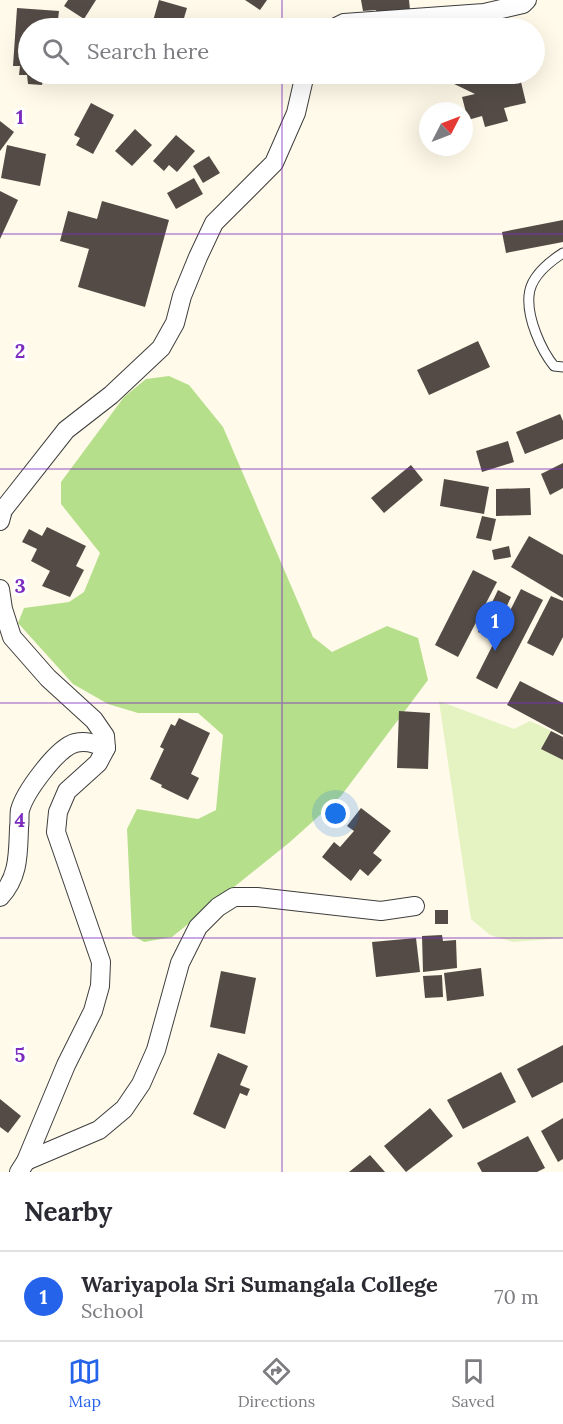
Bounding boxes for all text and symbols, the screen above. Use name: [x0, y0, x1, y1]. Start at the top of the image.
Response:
search box: [18, 18, 545, 84]
icon: search: [39, 35, 72, 68]
text: Search here: [87, 37, 209, 65]
north arrow: [419, 102, 473, 156]
text: 1: [16, 104, 24, 129]
text: 2: [15, 338, 25, 363]
text: 3: [14, 573, 26, 598]
pin: 1: [476, 602, 514, 651]
your location: [321, 799, 350, 828]
text: 4: [15, 807, 26, 832]
text: 5: [15, 1042, 26, 1067]
text: Nearby: [24, 1195, 112, 1228]
text: Wariyapola Sri Sumangala College: [81, 1270, 438, 1298]
text: 1: [39, 1284, 48, 1309]
text: 70 m: [494, 1284, 539, 1309]
text: School: [81, 1298, 144, 1323]
tab: Map: [68, 1355, 101, 1411]
tab: Directions: [238, 1355, 315, 1411]
tab: Saved: [451, 1355, 495, 1411]

